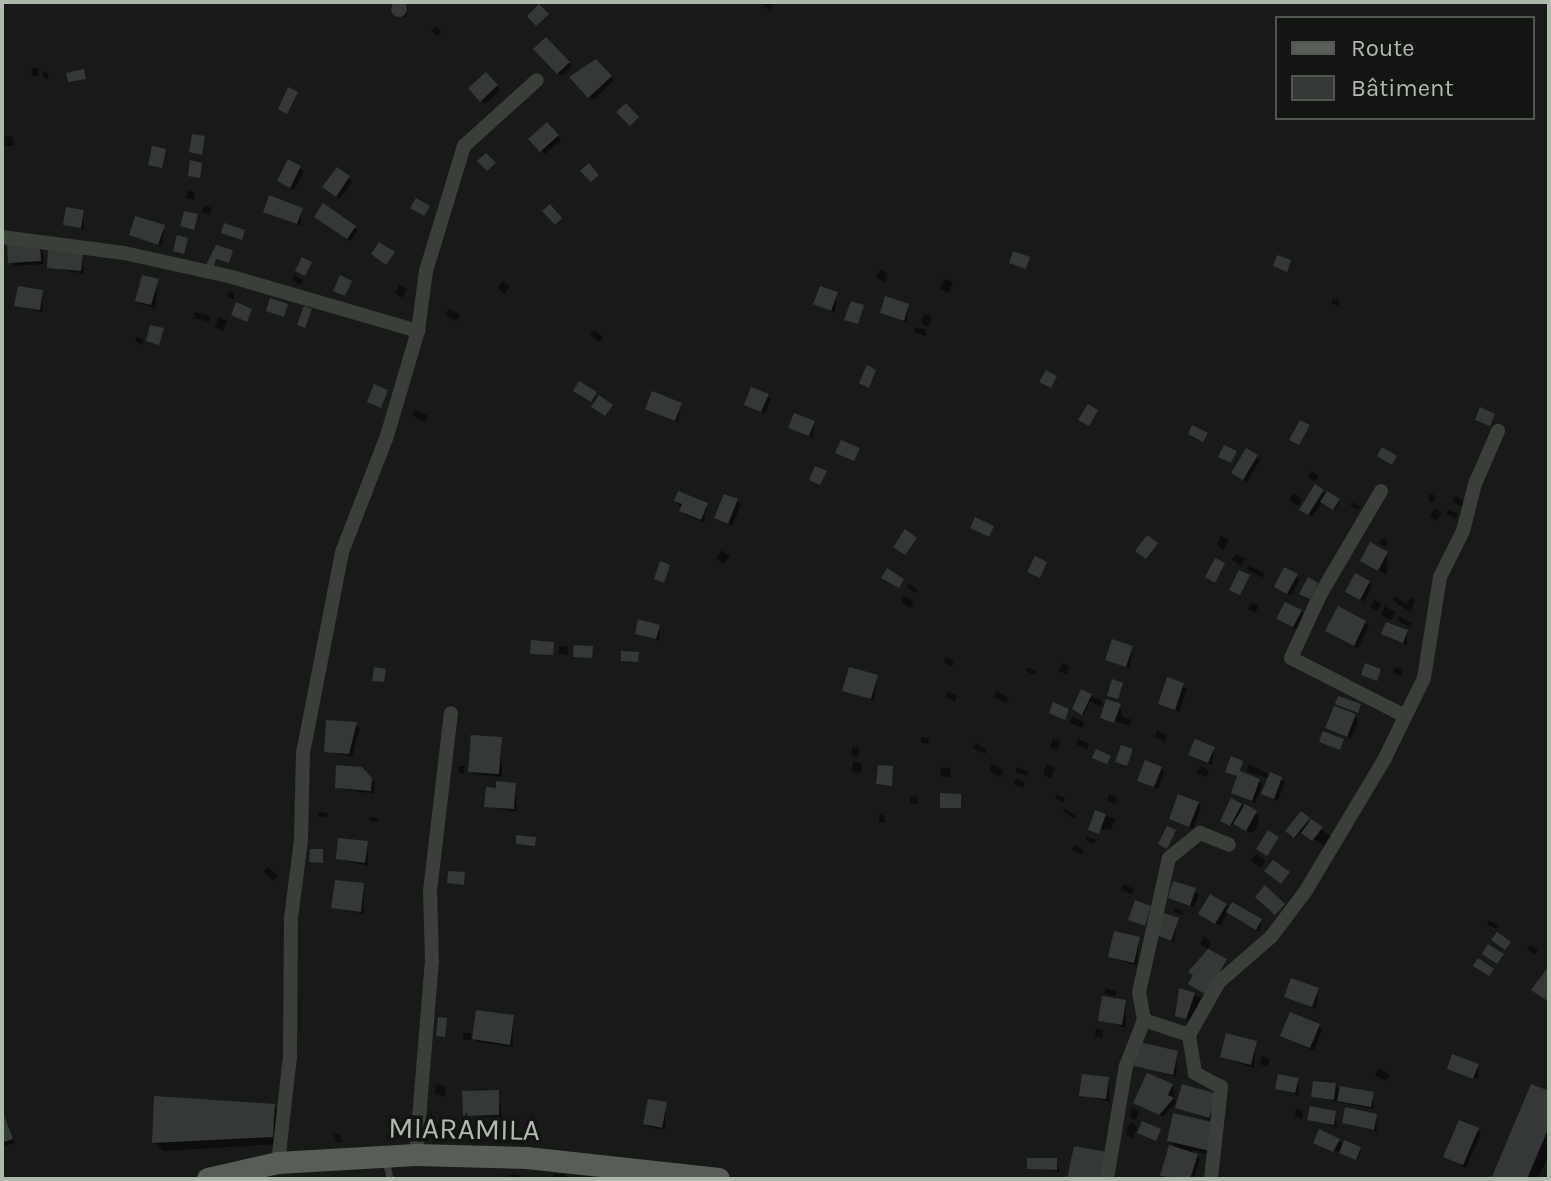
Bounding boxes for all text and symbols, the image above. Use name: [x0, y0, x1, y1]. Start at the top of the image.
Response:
legend: [1275, 16, 1535, 120]
text: Route: [1351, 34, 1415, 62]
text: Bâtiment: [1351, 74, 1454, 102]
street label: MIARAMILA: [388, 1110, 540, 1148]

